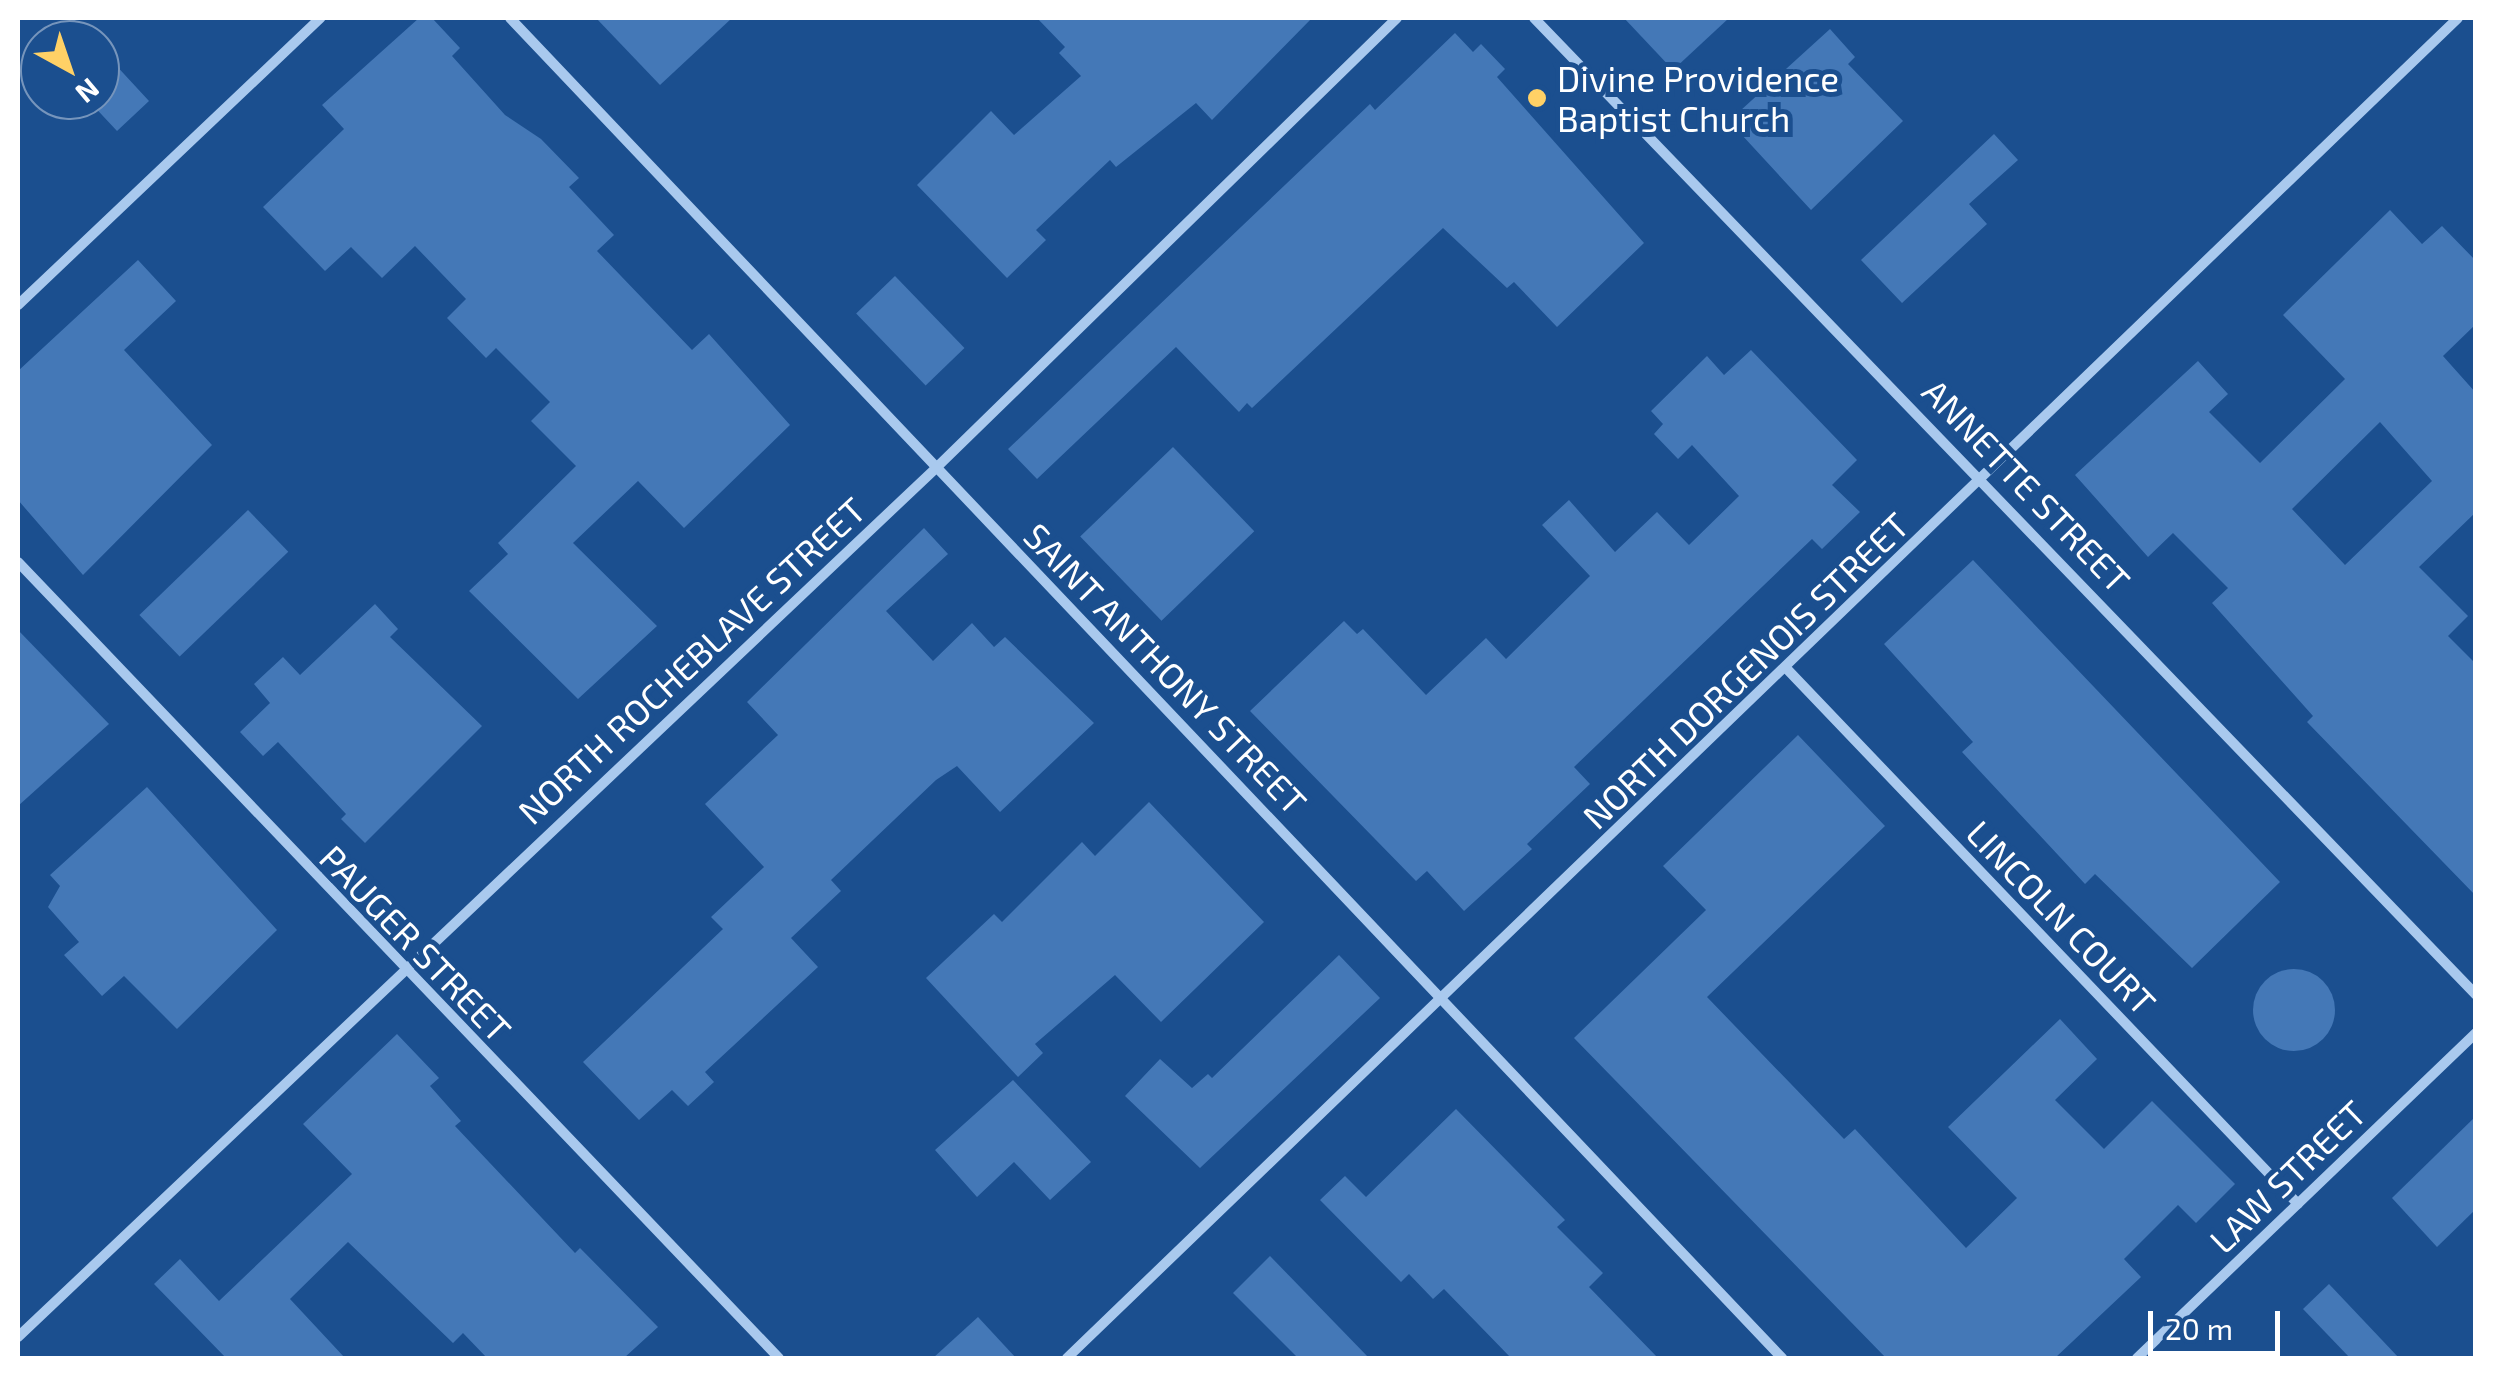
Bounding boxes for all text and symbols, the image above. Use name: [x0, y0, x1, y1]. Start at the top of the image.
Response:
north arrow: [20, 20, 120, 120]
place label: Divine Providence Baptist Church: [1557, 57, 1839, 139]
text: N: [69, 72, 107, 111]
marker: Divine Providence Baptist Church: [1526, 87, 1548, 109]
street label: ANNETTE STREET: [1915, 370, 2139, 600]
street label: NORTH ROCHEBLAVE STREET: [509, 488, 873, 832]
street label: NORTH DORGENOIS STREET: [1573, 503, 1917, 837]
street label: SAINT ANTHONY STREET: [1015, 513, 1317, 823]
street label: LINCOLN COURT: [1959, 811, 2165, 1023]
street label: PAUGER STREET: [312, 836, 520, 1050]
street label: LAW STREET: [2200, 1091, 2374, 1261]
scale bar: [2153, 1291, 2286, 1353]
text: 20 m: [2165, 1310, 2233, 1346]

